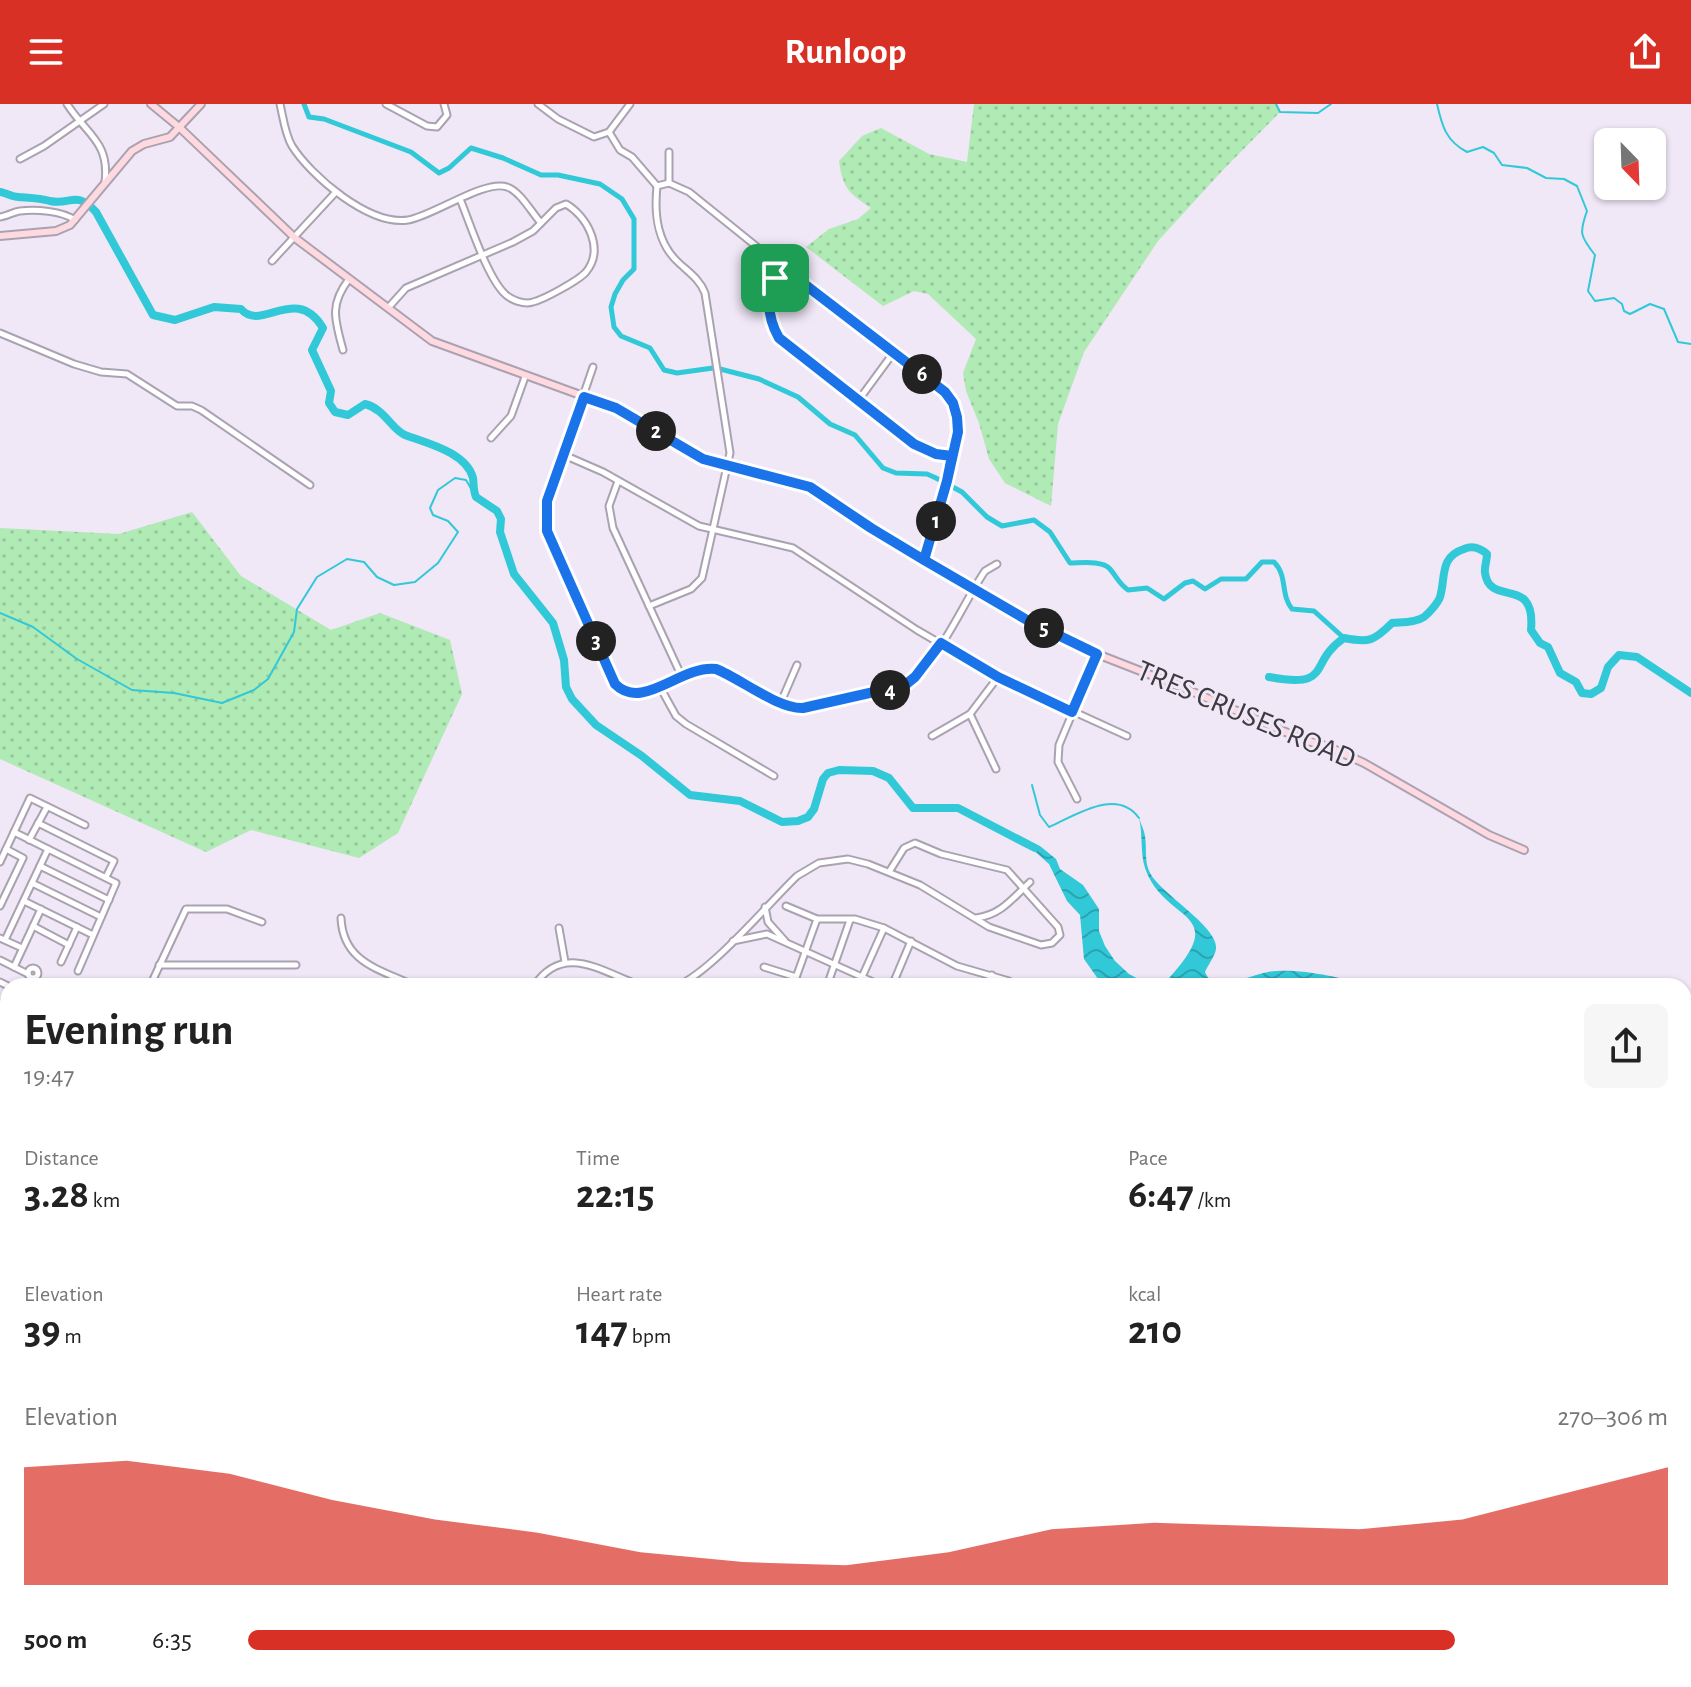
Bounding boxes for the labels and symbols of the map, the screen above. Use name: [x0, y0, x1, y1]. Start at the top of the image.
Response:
north arrow: [1594, 128, 1666, 200]
pin: [741, 244, 809, 312]
pin: 6: [902, 354, 942, 394]
pin: 2: [636, 411, 676, 451]
pin: 1: [916, 501, 956, 541]
pin: 5: [1024, 608, 1064, 648]
pin: 3: [576, 621, 616, 661]
street label: TRES CRUSES ROAD: [1132, 655, 1360, 775]
pin: 4: [870, 670, 910, 710]

